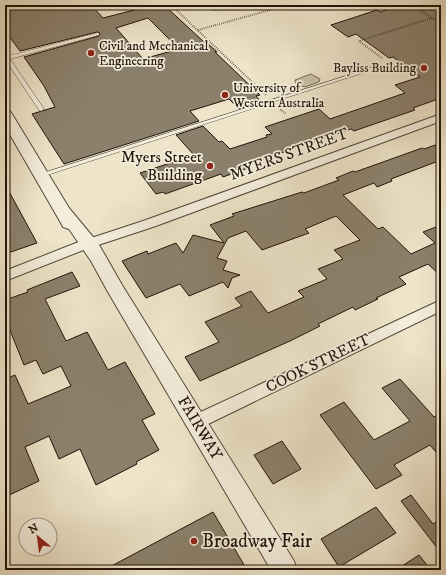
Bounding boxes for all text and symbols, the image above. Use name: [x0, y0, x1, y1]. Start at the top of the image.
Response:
place label: Civil and Mechanical Engineering: [99, 38, 209, 69]
marker: Civil and Mechanical Engineering: [86, 48, 96, 58]
place label: Bayliss Building: [333, 60, 417, 76]
marker: Bayliss Building: [419, 63, 429, 73]
place label: University of Western Australia: [232, 80, 325, 111]
marker: University of Western Australia: [220, 90, 230, 100]
street label: MYERS STREET: [227, 123, 351, 185]
place label: Myers Street Building: [121, 147, 202, 185]
marker: Myers Street Building: [205, 161, 215, 171]
street label: COOK STREET: [263, 329, 373, 397]
street label: FAIRWAY: [173, 393, 227, 464]
north arrow: [18, 517, 58, 557]
text: N: [26, 521, 41, 537]
place label: Broadway Fair: [202, 530, 312, 553]
marker: Broadway Fair: [189, 536, 199, 546]

